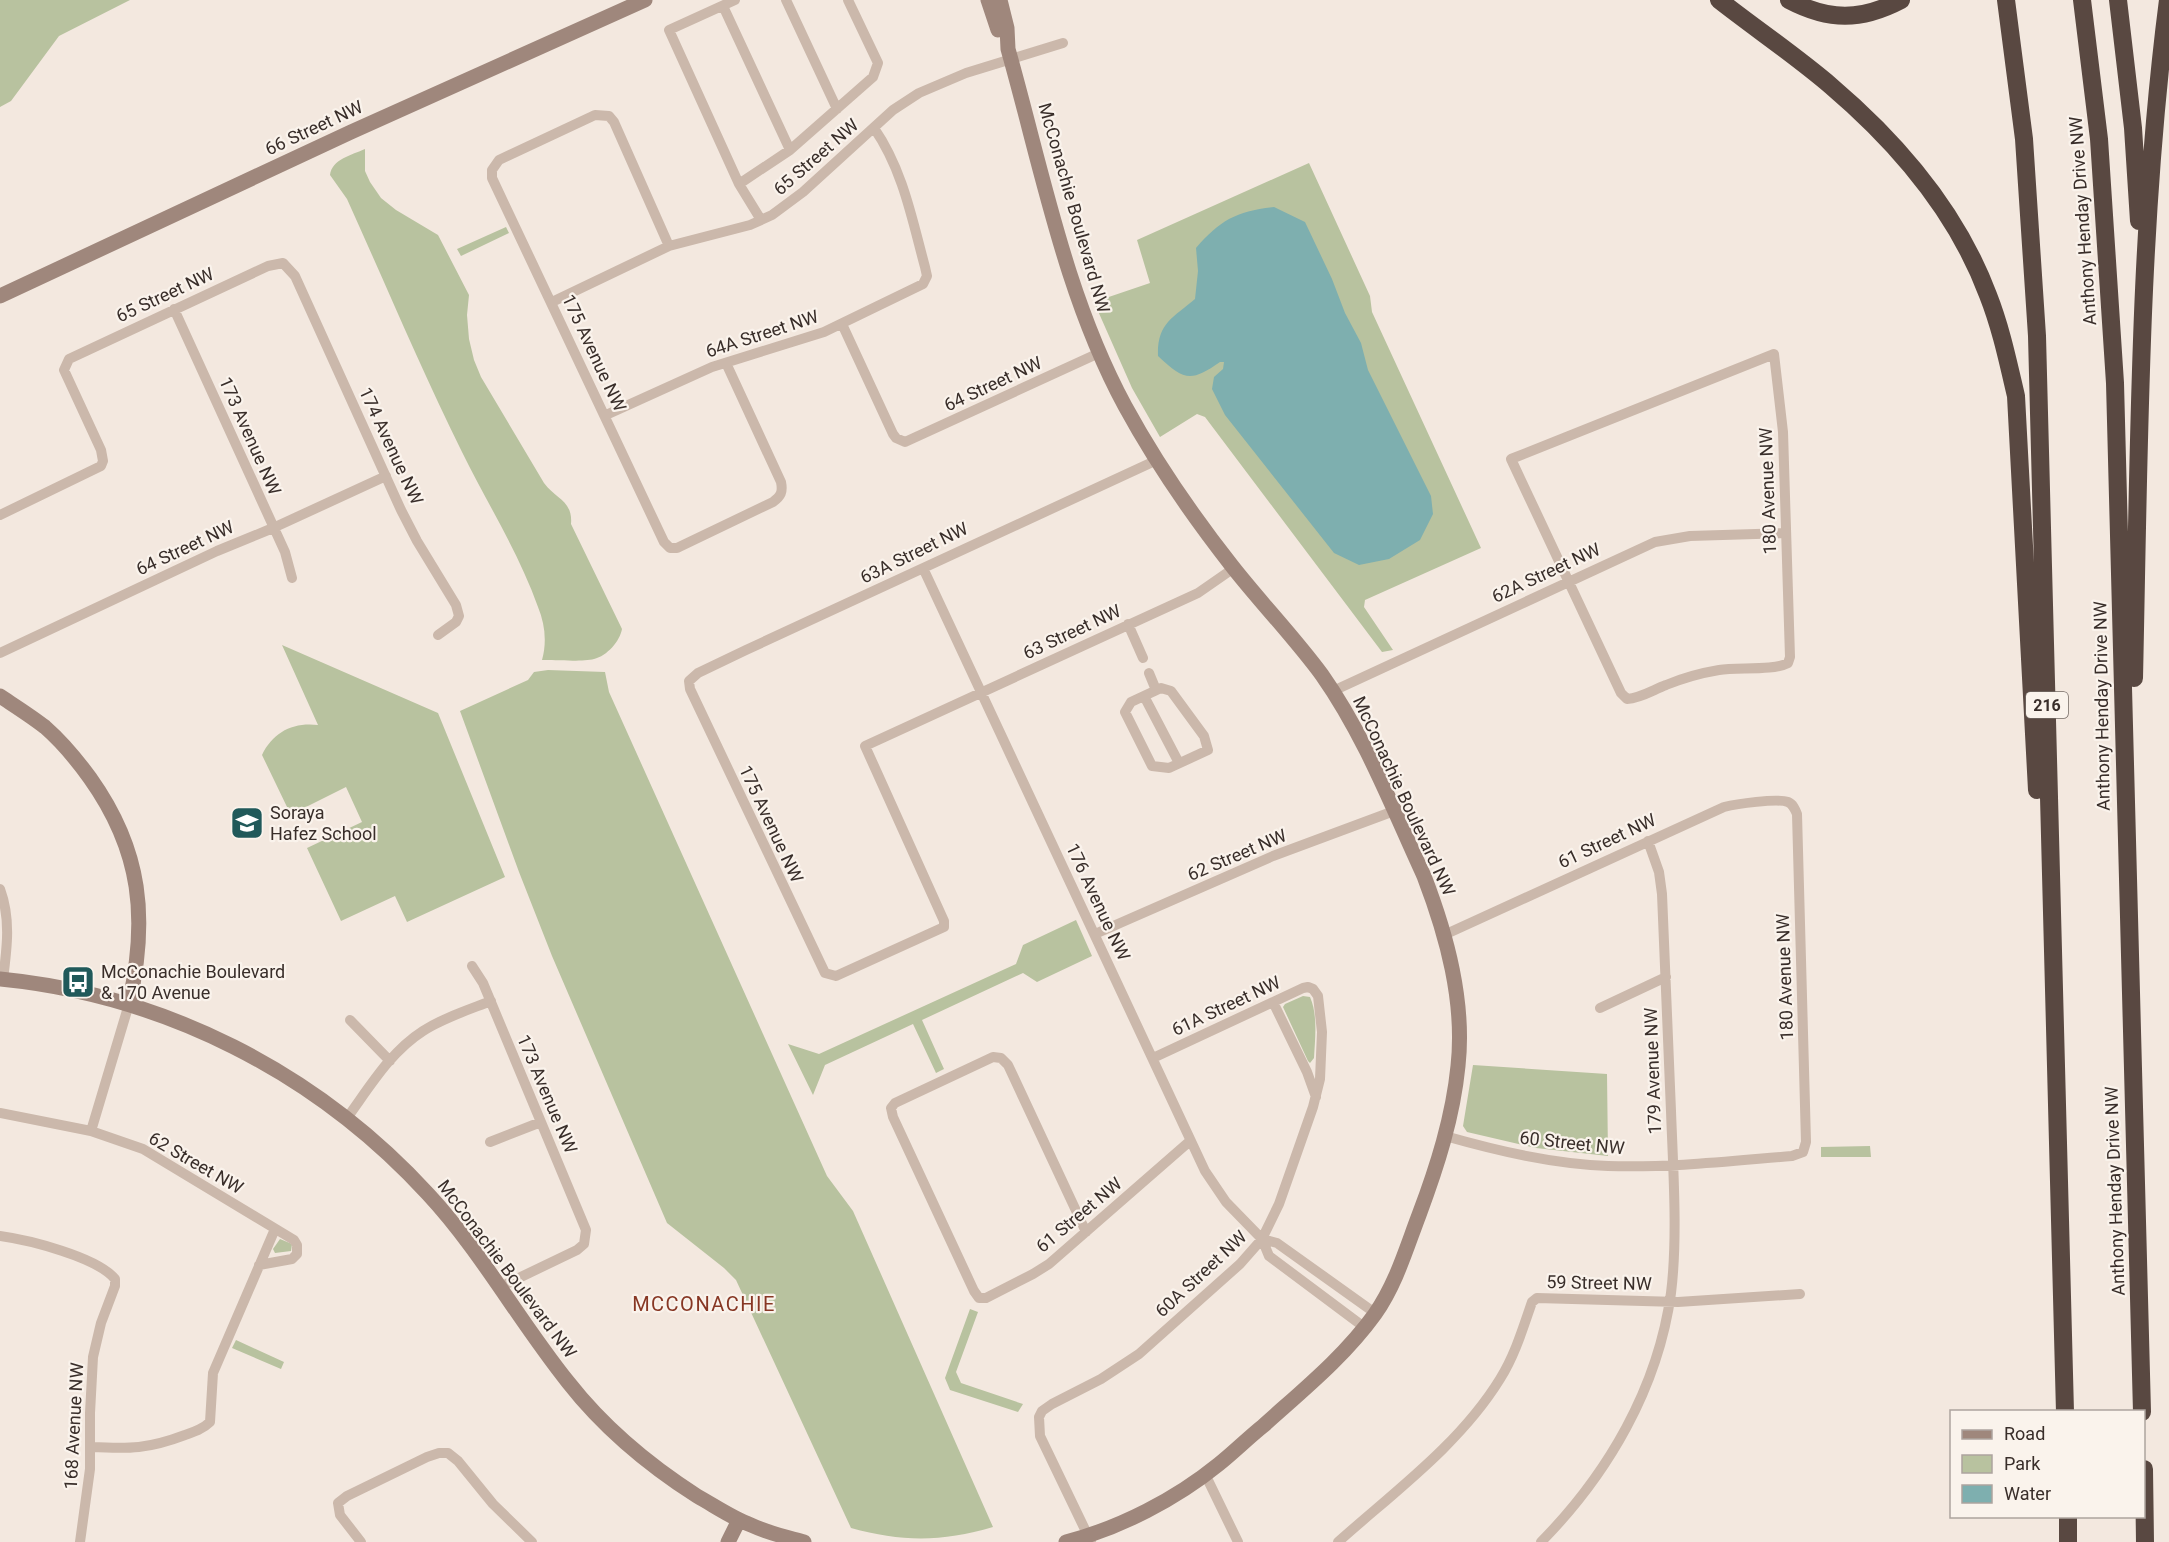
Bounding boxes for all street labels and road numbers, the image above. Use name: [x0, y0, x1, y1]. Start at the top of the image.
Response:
street label: 66 Street NW: [262, 96, 366, 159]
street label: McConachie Boulevard NW: [1034, 100, 1115, 315]
street label: 65 Street NW: [769, 114, 862, 199]
street label: Anthony Henday Drive NW: [2065, 116, 2100, 326]
street label: 65 Street NW: [113, 263, 217, 326]
street label: 175 Avenue NW: [558, 291, 631, 415]
street label: 64A Street NW: [703, 305, 821, 362]
street label: 64 Street NW: [941, 352, 1045, 415]
street label: 173 Avenue NW: [215, 374, 286, 498]
street label: 174 Avenue NW: [355, 384, 428, 508]
street label: 180 Avenue NW: [1755, 427, 1780, 555]
street label: 64 Street NW: [133, 516, 237, 579]
street label: 63A Street NW: [857, 517, 971, 588]
street label: 62A Street NW: [1488, 538, 1603, 607]
street label: 63 Street NW: [1020, 600, 1124, 663]
street label: Anthony Henday Drive NW: [2089, 601, 2114, 811]
road number: 216: [2026, 692, 2068, 718]
street label: McConachie Boulevard NW: [1349, 693, 1460, 899]
street label: 175 Avenue NW: [735, 762, 808, 886]
street label: 61 Street NW: [1555, 809, 1659, 872]
street label: 62 Street NW: [1184, 824, 1289, 885]
street label: 176 Avenue NW: [1062, 840, 1135, 964]
street label: 180 Avenue NW: [1772, 913, 1797, 1041]
street label: 61A Street NW: [1168, 971, 1283, 1040]
street label: 179 Avenue NW: [1640, 1007, 1665, 1135]
street label: 173 Avenue NW: [513, 1031, 582, 1156]
street label: Anthony Henday Drive NW: [2100, 1086, 2129, 1296]
street label: 62 Street NW: [145, 1127, 247, 1198]
street label: 60 Street NW: [1519, 1127, 1626, 1158]
street label: 61 Street NW: [1032, 1173, 1126, 1257]
street label: McConachie Boulevard NW: [434, 1176, 581, 1362]
street label: 60A Street NW: [1151, 1226, 1251, 1321]
street label: 59 Street NW: [1546, 1271, 1652, 1294]
street label: 168 Avenue NW: [60, 1362, 87, 1490]

